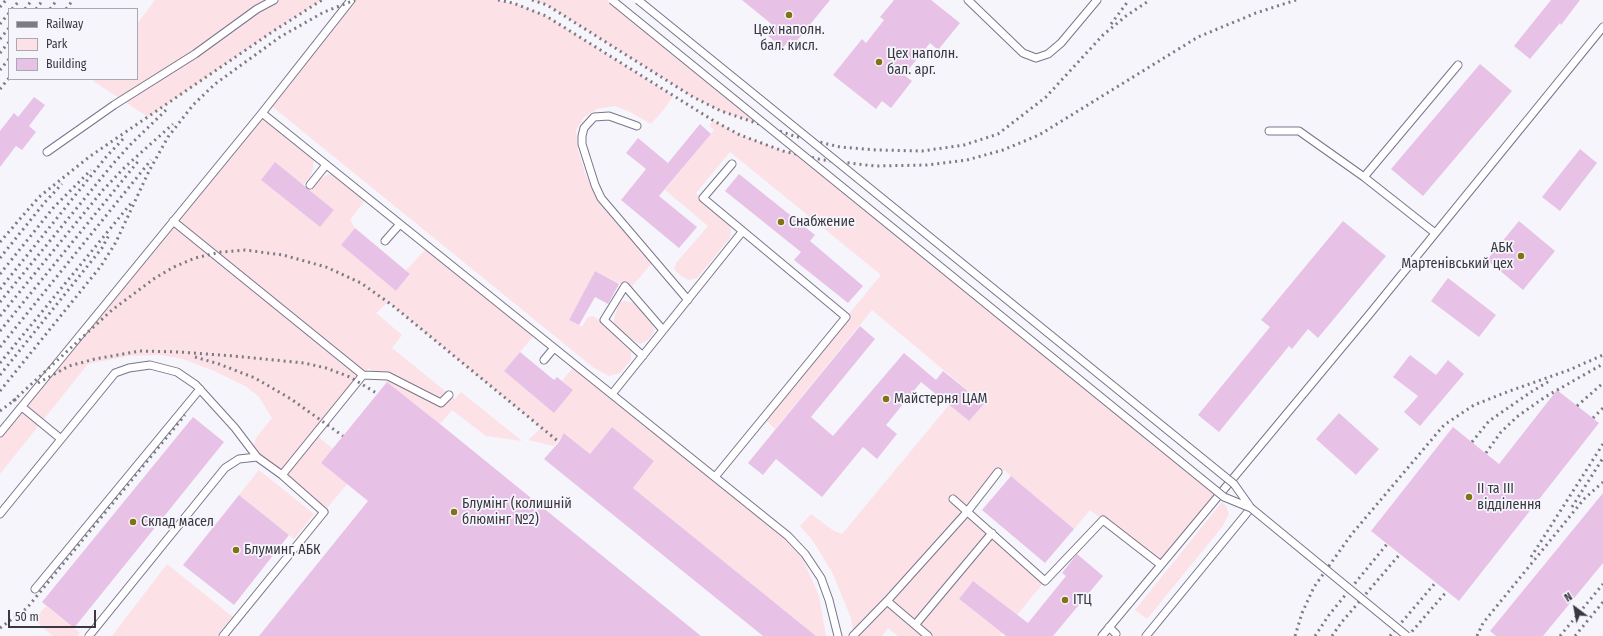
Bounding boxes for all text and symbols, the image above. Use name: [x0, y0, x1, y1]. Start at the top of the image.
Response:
legend: [8, 8, 138, 80]
marker: Цех наполн. бал. кисл.: [784, 10, 794, 20]
text: Railway: [46, 17, 83, 31]
place label: Цех наполн. бал. кисл.: [753, 22, 825, 54]
text: Park: [46, 37, 67, 51]
place label: Цех наполн. бал. арг.: [887, 46, 958, 78]
text: Building: [46, 57, 86, 71]
marker: Цех наполн. бал. арг.: [874, 57, 884, 67]
place label: Снабжение: [789, 214, 855, 230]
marker: Снабжение: [776, 217, 786, 227]
place label: АБК Мартенівський цех: [1401, 240, 1513, 272]
marker: АБК Мартенівський цех: [1516, 251, 1526, 261]
place label: Майстерня ЦАМ: [894, 391, 987, 407]
marker: Майстерня ЦАМ: [881, 394, 891, 404]
place label: II та III відділення: [1477, 481, 1541, 514]
marker: II та III відділення: [1464, 492, 1474, 502]
place label: Блумінг (колишній блюмінг №2): [462, 496, 572, 528]
marker: Блумінг (колишній блюмінг №2): [449, 507, 459, 517]
place label: Склад масел: [141, 514, 214, 530]
marker: Склад масел: [128, 517, 138, 527]
place label: Блуминг, АБК: [244, 542, 321, 558]
marker: Блуминг, АБК: [231, 545, 241, 555]
north arrow: [1555, 588, 1595, 628]
text: N: [1562, 590, 1575, 605]
place label: ІТЦ: [1073, 592, 1092, 608]
marker: ІТЦ: [1060, 595, 1070, 605]
scale bar: [10, 602, 98, 628]
text: 50 m: [15, 610, 39, 624]

